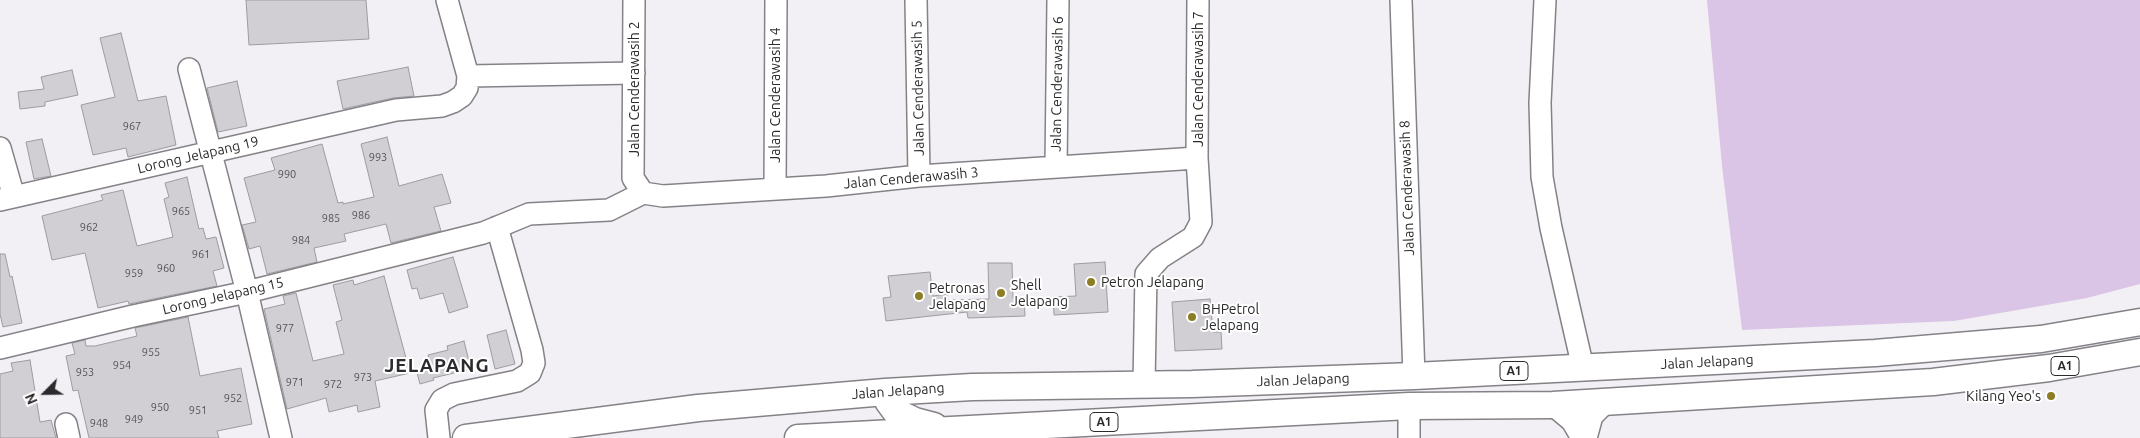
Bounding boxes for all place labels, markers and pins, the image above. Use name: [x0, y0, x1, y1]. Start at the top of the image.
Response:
place label: Petron Jelapang: [1101, 274, 1204, 290]
marker: Petron Jelapang: [1085, 276, 1097, 288]
place label: Shell Jelapang: [1011, 277, 1068, 310]
place label: Petronas Jelapang: [929, 280, 986, 312]
marker: Shell Jelapang: [995, 287, 1007, 299]
marker: Petronas Jelapang: [913, 290, 925, 302]
place label: BHPetrol Jelapang: [1202, 301, 1259, 334]
marker: BHPetrol Jelapang: [1186, 311, 1198, 323]
place label: Kilang Yeo's: [1966, 388, 2041, 404]
marker: Kilang Yeo's: [2045, 390, 2057, 402]

